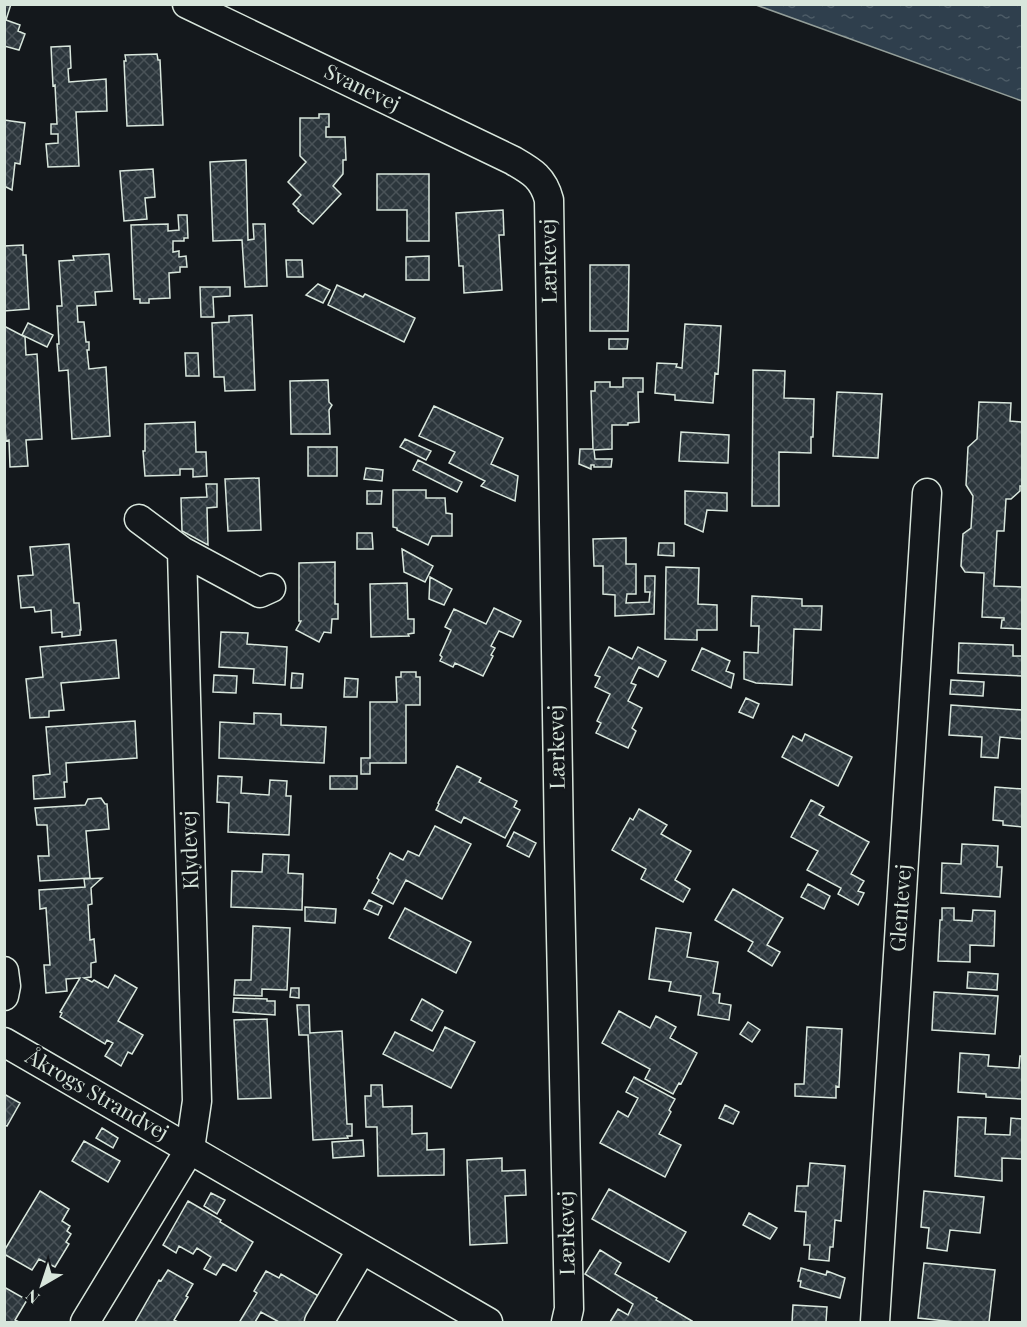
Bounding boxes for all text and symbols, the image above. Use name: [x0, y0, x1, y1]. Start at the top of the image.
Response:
street label: Svanevej: [320, 56, 406, 117]
street label: Lærkevej: [532, 218, 562, 304]
street label: Lærkevej: [540, 704, 570, 790]
street label: Klydevej: [173, 810, 203, 890]
street label: Glentevej: [882, 863, 916, 953]
street label: Åkrogs Strandvej: [21, 1041, 174, 1146]
street label: Lærkevej: [550, 1190, 580, 1276]
north arrow: [12, 1255, 72, 1315]
text: N: [21, 1285, 43, 1309]

